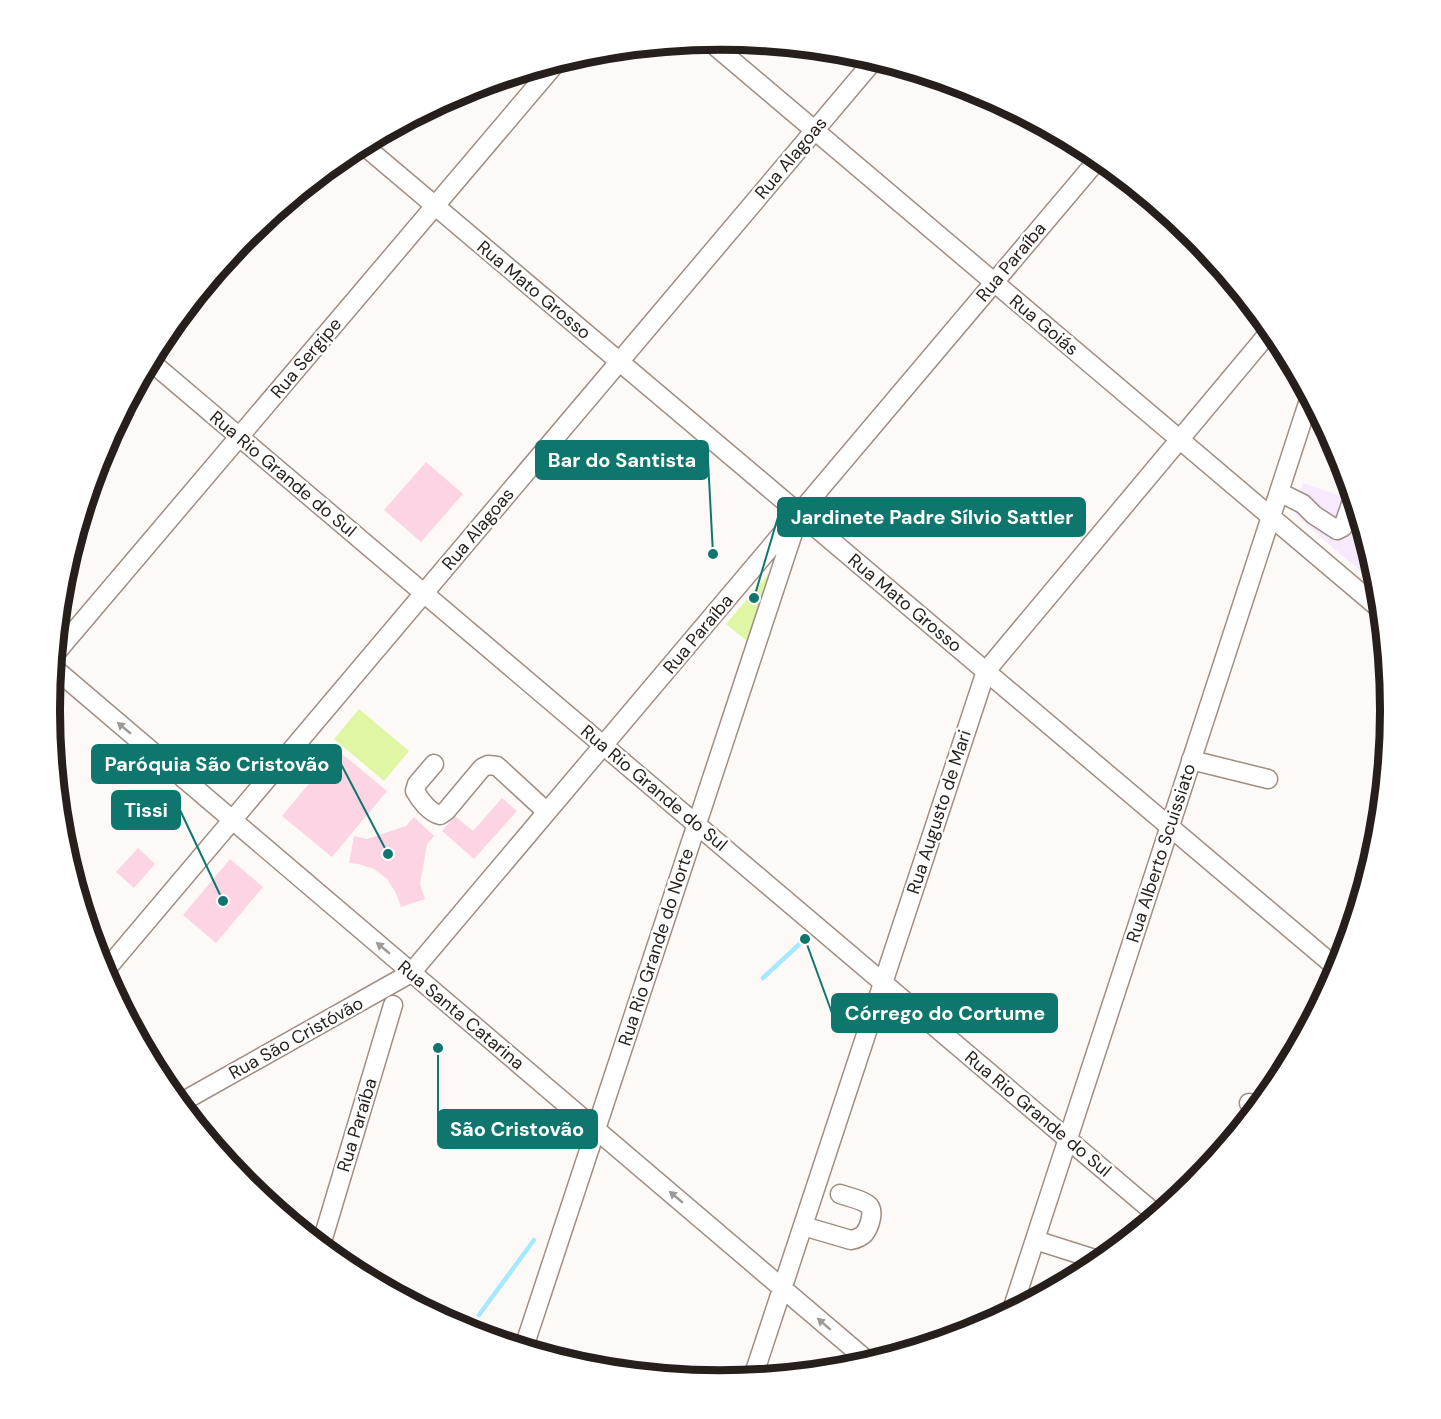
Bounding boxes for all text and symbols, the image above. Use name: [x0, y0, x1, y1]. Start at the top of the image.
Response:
street label: Rua Alagoas: [749, 112, 833, 204]
street label: Rua Paraíba: [971, 217, 1051, 307]
street label: Rua Mato Grosso: [472, 235, 596, 345]
street label: Rua Goiás: [1004, 289, 1084, 361]
street label: Rua Sergipe: [265, 313, 347, 403]
street label: Rua Rio Grande do Sul: [205, 406, 361, 542]
callout: Bar do Santista: [536, 441, 708, 479]
text: Bar do Santista: [548, 447, 696, 473]
street label: Rua Alagoas: [436, 483, 520, 575]
callout: Jardinete Padre Sílvio Sattler: [778, 498, 1085, 536]
text: Jardinete Padre Sílvio Sattler: [791, 504, 1073, 530]
street label: Rua Mato Grosso: [843, 548, 967, 658]
street label: Rua Paraíba: [658, 589, 738, 679]
street label: Rua Rio Grande do Sul: [576, 720, 732, 856]
one-way arrow: [116, 721, 132, 734]
street label: Rua Augusto de Mari: [901, 727, 977, 897]
callout: Paróquia São Cristovão: [92, 745, 341, 783]
text: Paróquia São Cristovão: [104, 751, 330, 777]
street label: Rua Alberto Scuissiato: [1121, 760, 1201, 946]
callout: Tissi: [112, 791, 180, 829]
text: Tissi: [124, 797, 168, 823]
street label: Rua Rio Grande do Norte: [613, 845, 699, 1049]
one-way arrow: [375, 942, 391, 955]
street label: Rua Santa Catarina: [393, 955, 529, 1075]
street label: Rua São Cristóvão: [224, 991, 368, 1085]
callout: Córrego do Cortume: [832, 994, 1057, 1032]
text: Córrego do Cortume: [845, 1000, 1045, 1026]
street label: Rua Rio Grande do Sul: [960, 1046, 1116, 1182]
street label: Rua Paraíba: [331, 1075, 383, 1175]
callout: São Cristovão: [438, 1110, 597, 1148]
text: São Cristovão: [450, 1116, 584, 1142]
one-way arrow: [668, 1191, 684, 1204]
one-way arrow: [817, 1318, 832, 1331]

